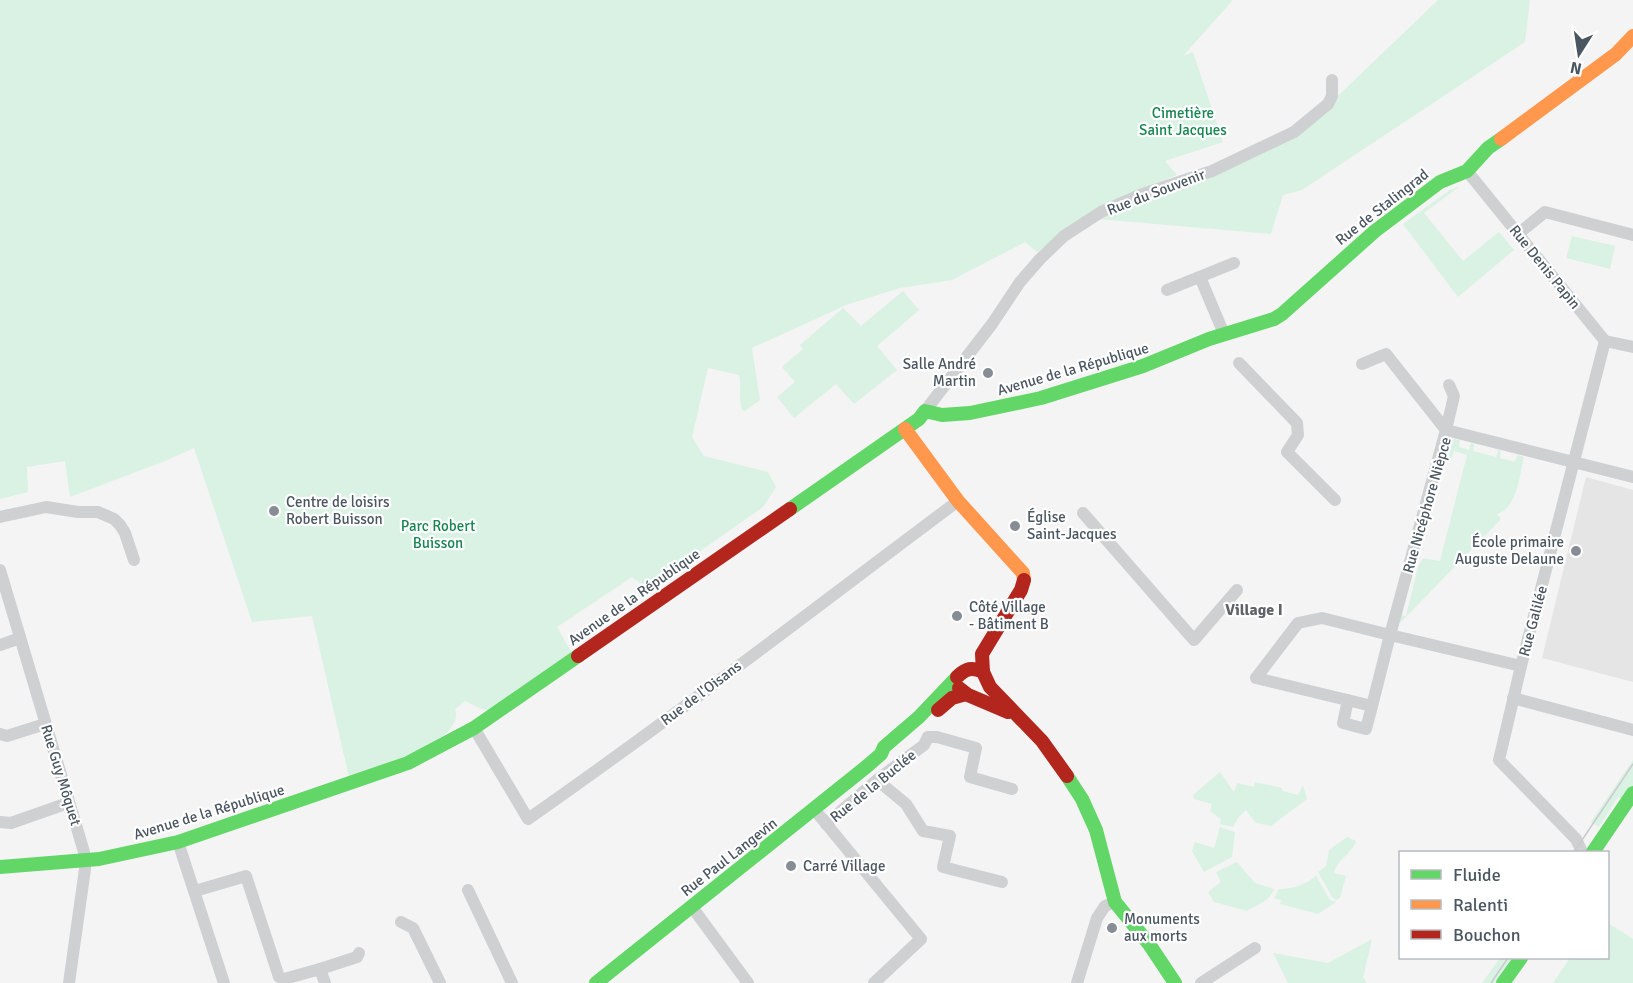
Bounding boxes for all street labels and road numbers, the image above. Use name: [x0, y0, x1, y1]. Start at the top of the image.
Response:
street label: Rue du Souvenir: [1105, 165, 1208, 219]
street label: Rue de Stalingrad: [1332, 165, 1432, 249]
street label: Rue Denis Papin: [1506, 221, 1584, 313]
street label: Avenue de la République: [995, 339, 1151, 399]
street label: Rue Nicéphore Nièpce: [1399, 435, 1455, 575]
street label: Avenue de la République: [565, 545, 703, 649]
street label: Rue Galilée: [1515, 584, 1551, 658]
street label: Rue de l'Oisans: [657, 657, 745, 729]
street label: Rue Guy Môquet: [37, 722, 85, 828]
street label: Rue de la Buclée: [826, 746, 920, 826]
street label: Avenue de la République: [131, 780, 287, 844]
street label: Rue Paul Langevin: [677, 814, 781, 900]

